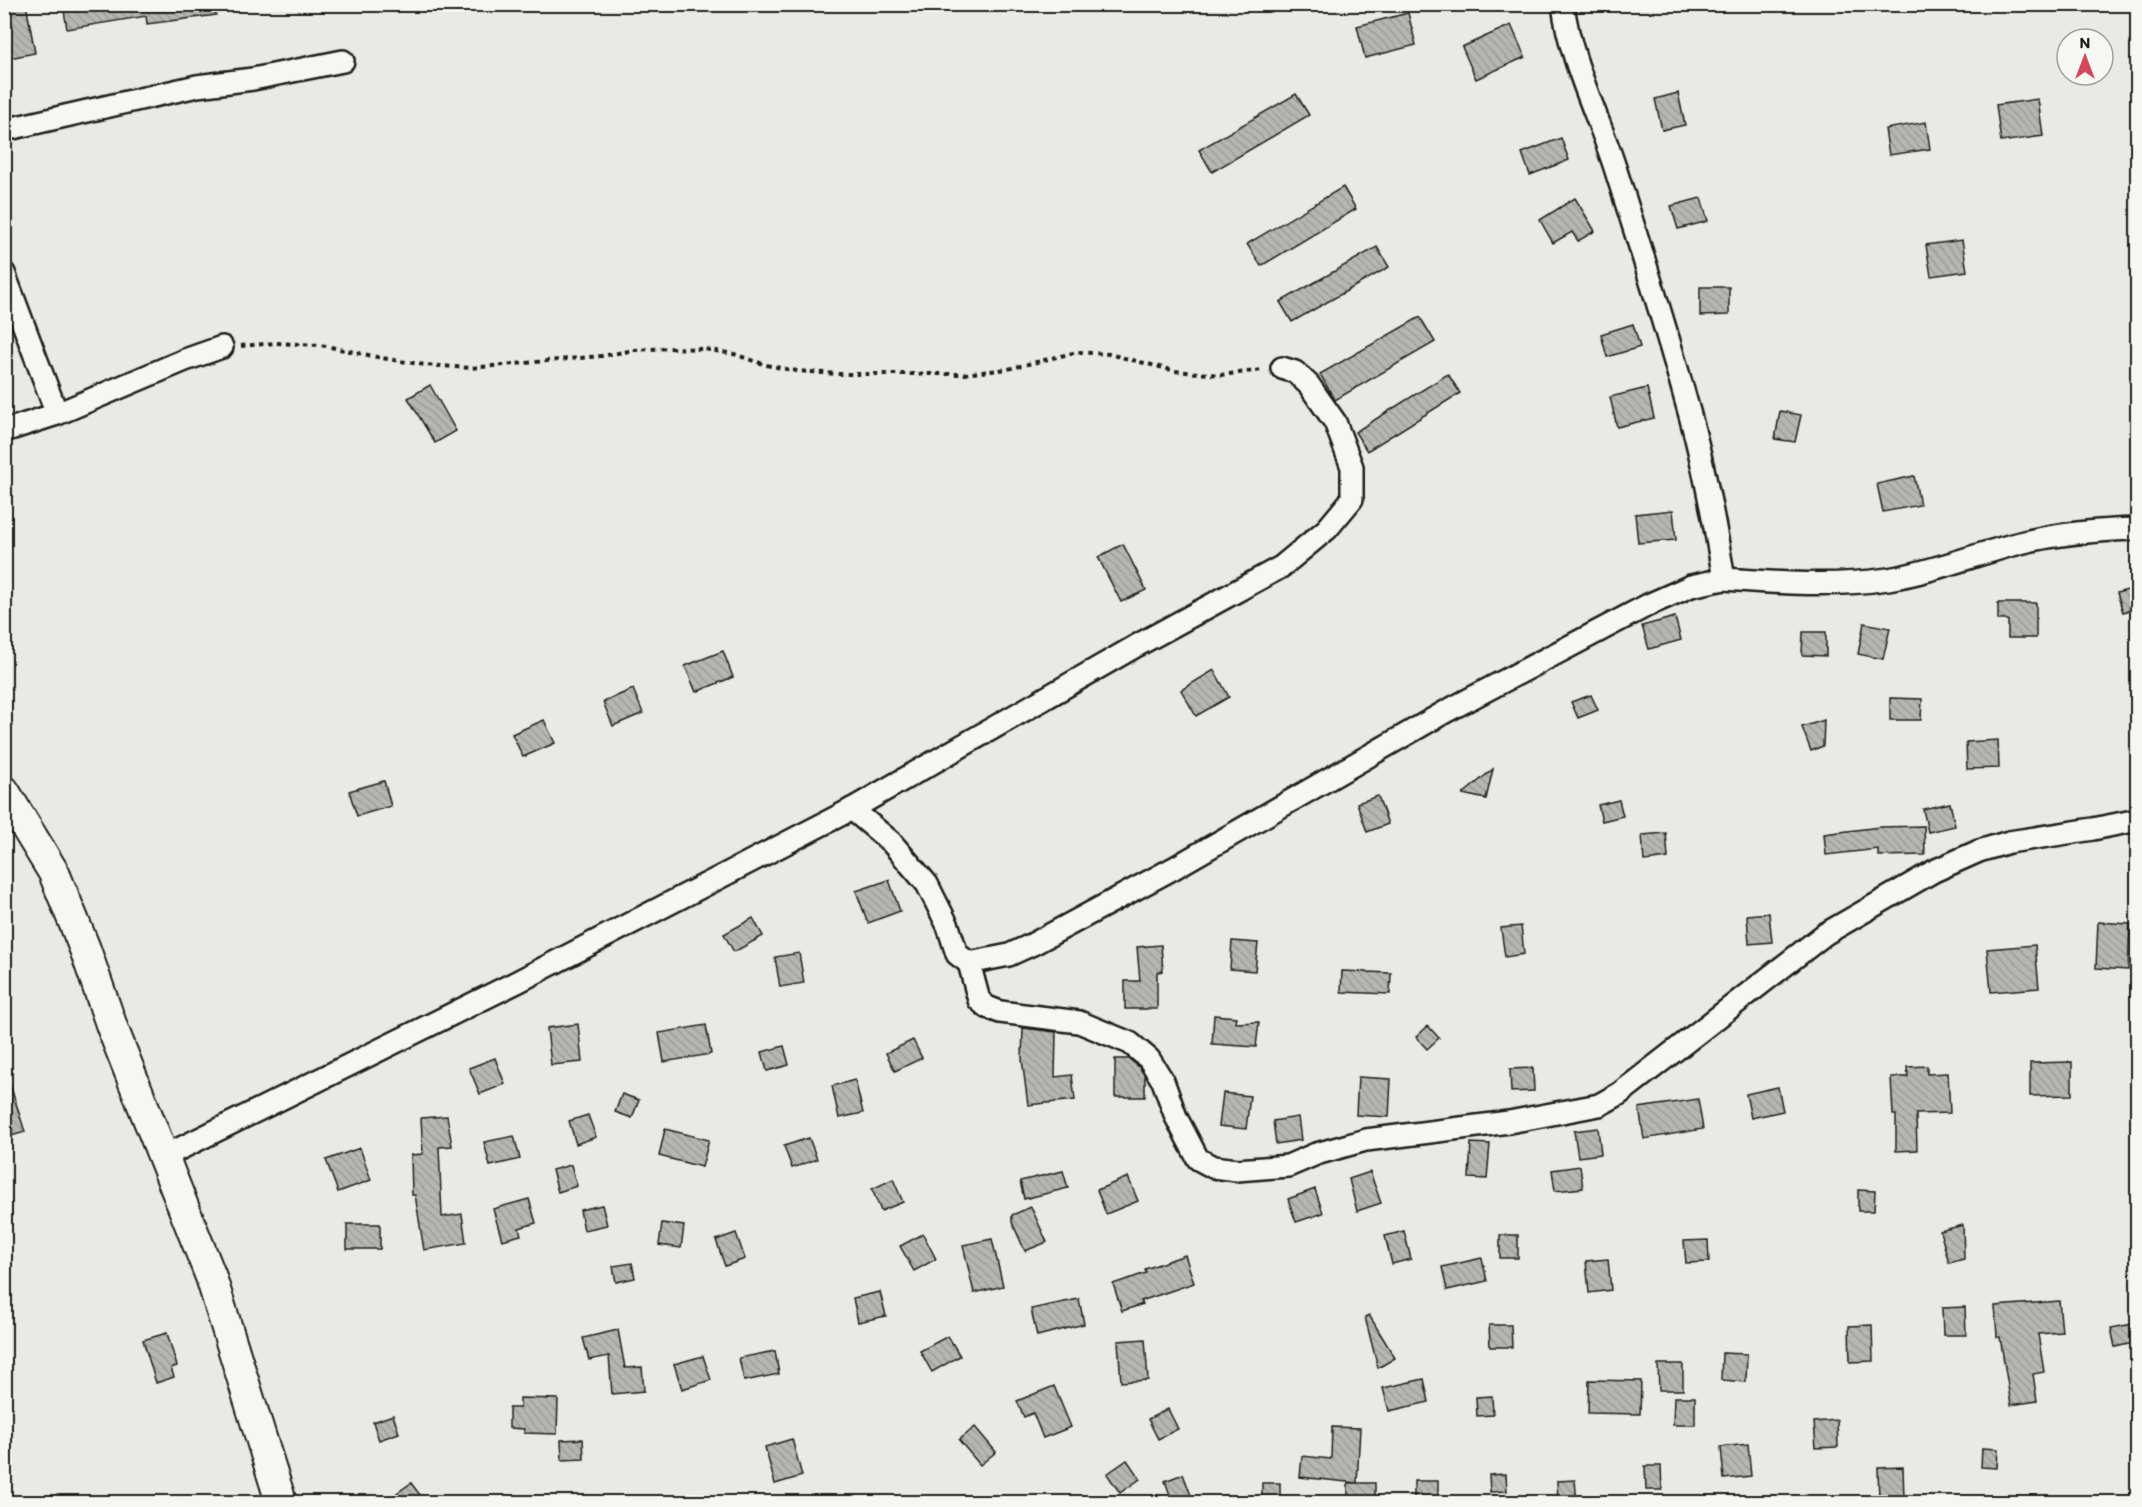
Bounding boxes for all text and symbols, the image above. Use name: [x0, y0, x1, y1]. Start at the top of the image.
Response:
north arrow: [2055, 27, 2115, 87]
text: N: [2080, 33, 2090, 52]

